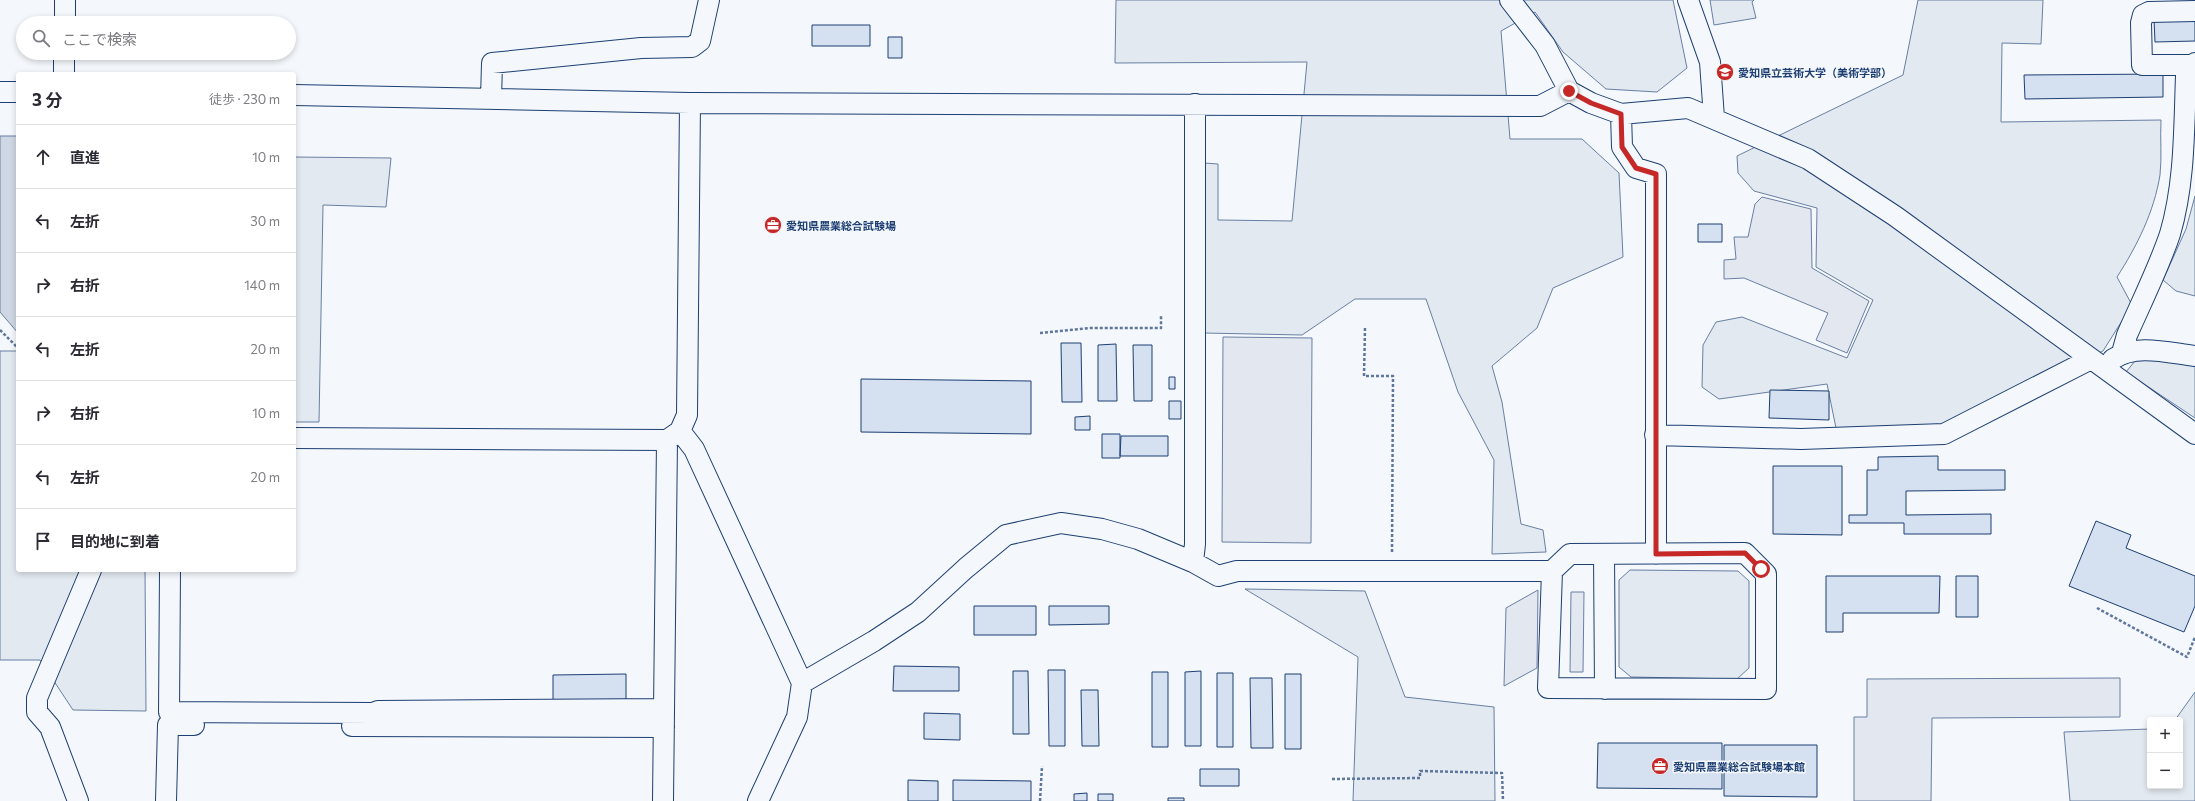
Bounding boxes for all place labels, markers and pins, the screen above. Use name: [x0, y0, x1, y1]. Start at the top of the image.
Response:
school or university icon: 愛知県立芸術大学（美術学部）: [1715, 62, 1735, 82]
place label: 愛知県立芸術大学（美術学部）: [1738, 66, 1892, 79]
office icon: 愛知県農業総合試験場: [763, 215, 783, 235]
place label: 愛知県農業総合試験場: [786, 219, 896, 232]
office icon: 愛知県農業総合試験場本館: [1650, 756, 1670, 776]
place label: 愛知県農業総合試験場本館: [1673, 760, 1805, 773]

